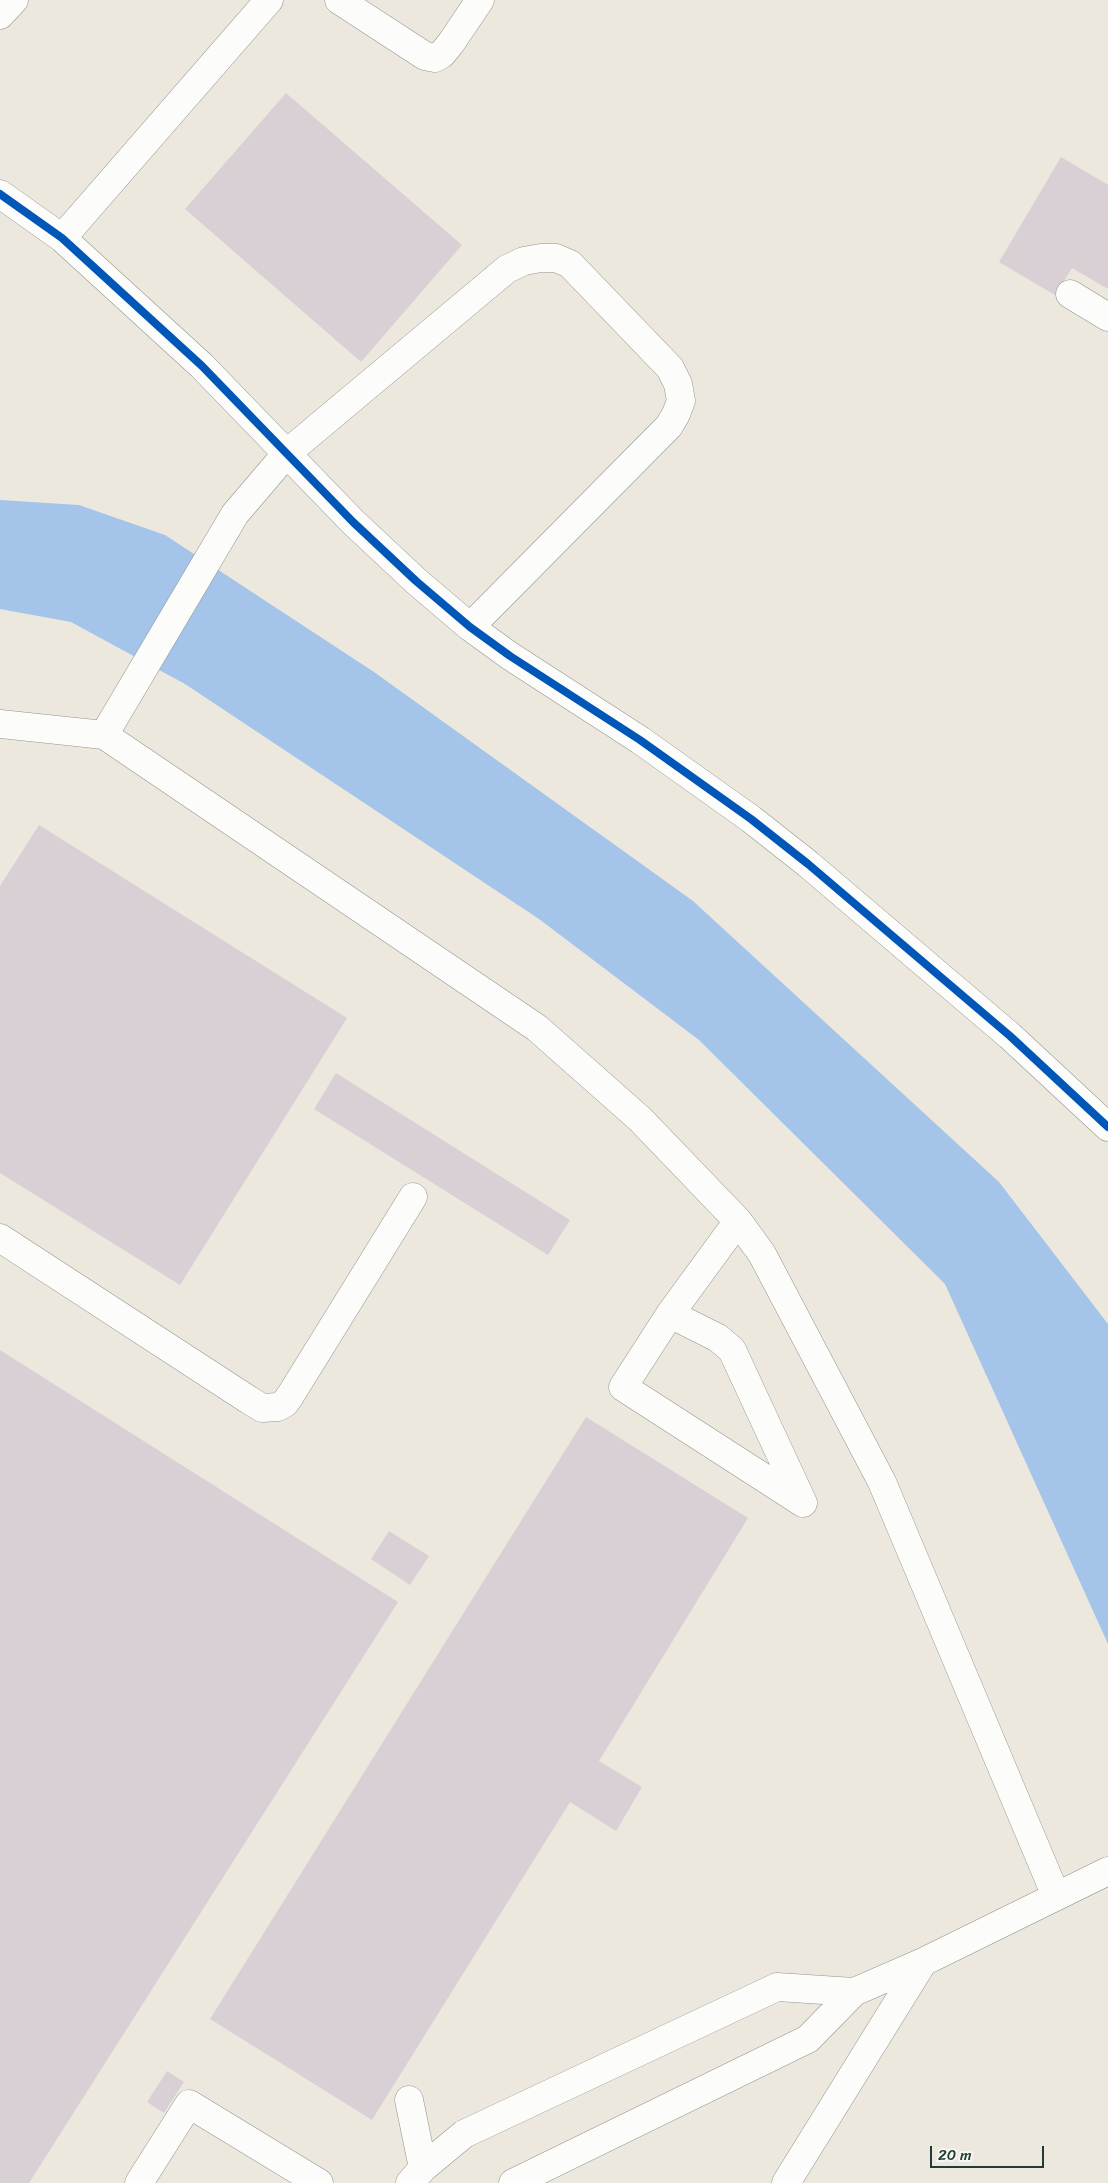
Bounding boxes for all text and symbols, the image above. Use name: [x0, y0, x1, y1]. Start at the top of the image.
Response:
scale bar: [933, 2136, 1047, 2168]
text: 20 m: [938, 2142, 972, 2168]

